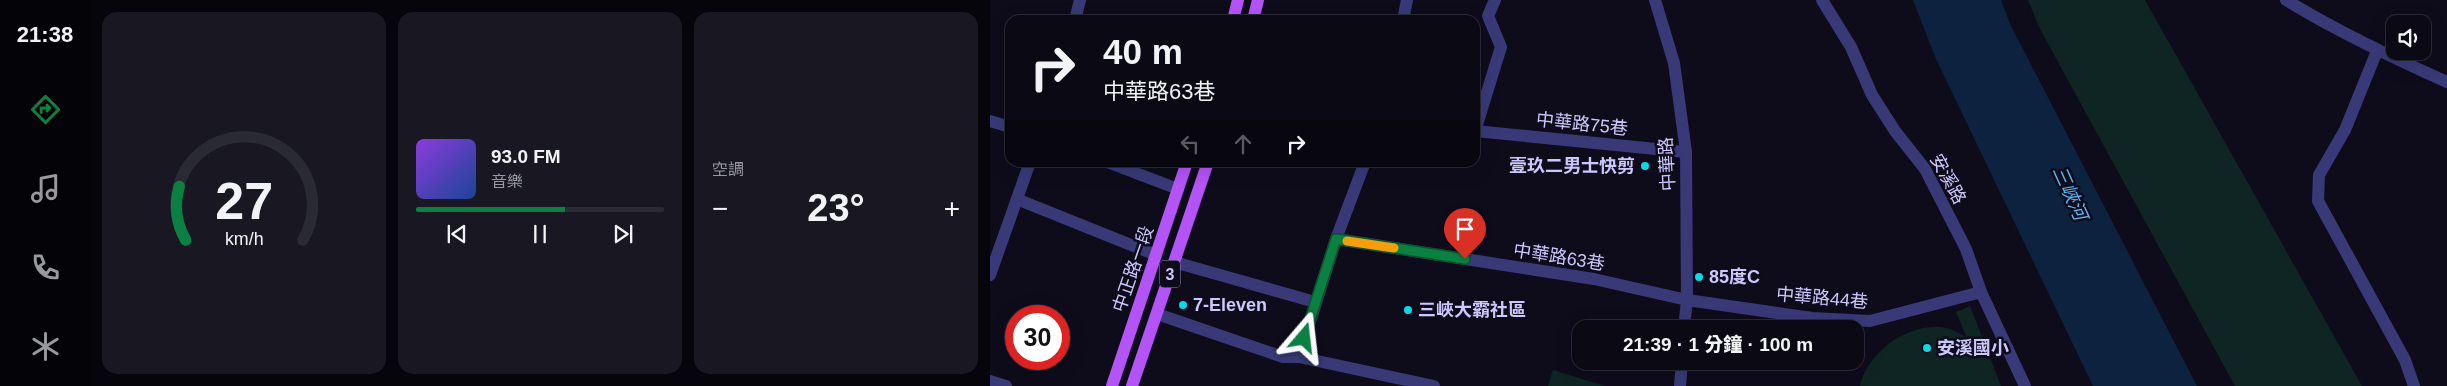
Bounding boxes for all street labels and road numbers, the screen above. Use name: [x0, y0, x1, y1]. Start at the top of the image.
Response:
street label: 中華路75巷: [1535, 109, 1629, 139]
street label: 中華路: [1656, 137, 1678, 191]
street label: 安溪路: [1926, 151, 1970, 207]
street label: 中正路一段: [1109, 223, 1157, 315]
street label: 中華路63巷: [1512, 240, 1606, 274]
road number: 3: [1160, 260, 1180, 288]
street label: 中華路44巷: [1775, 284, 1869, 312]

